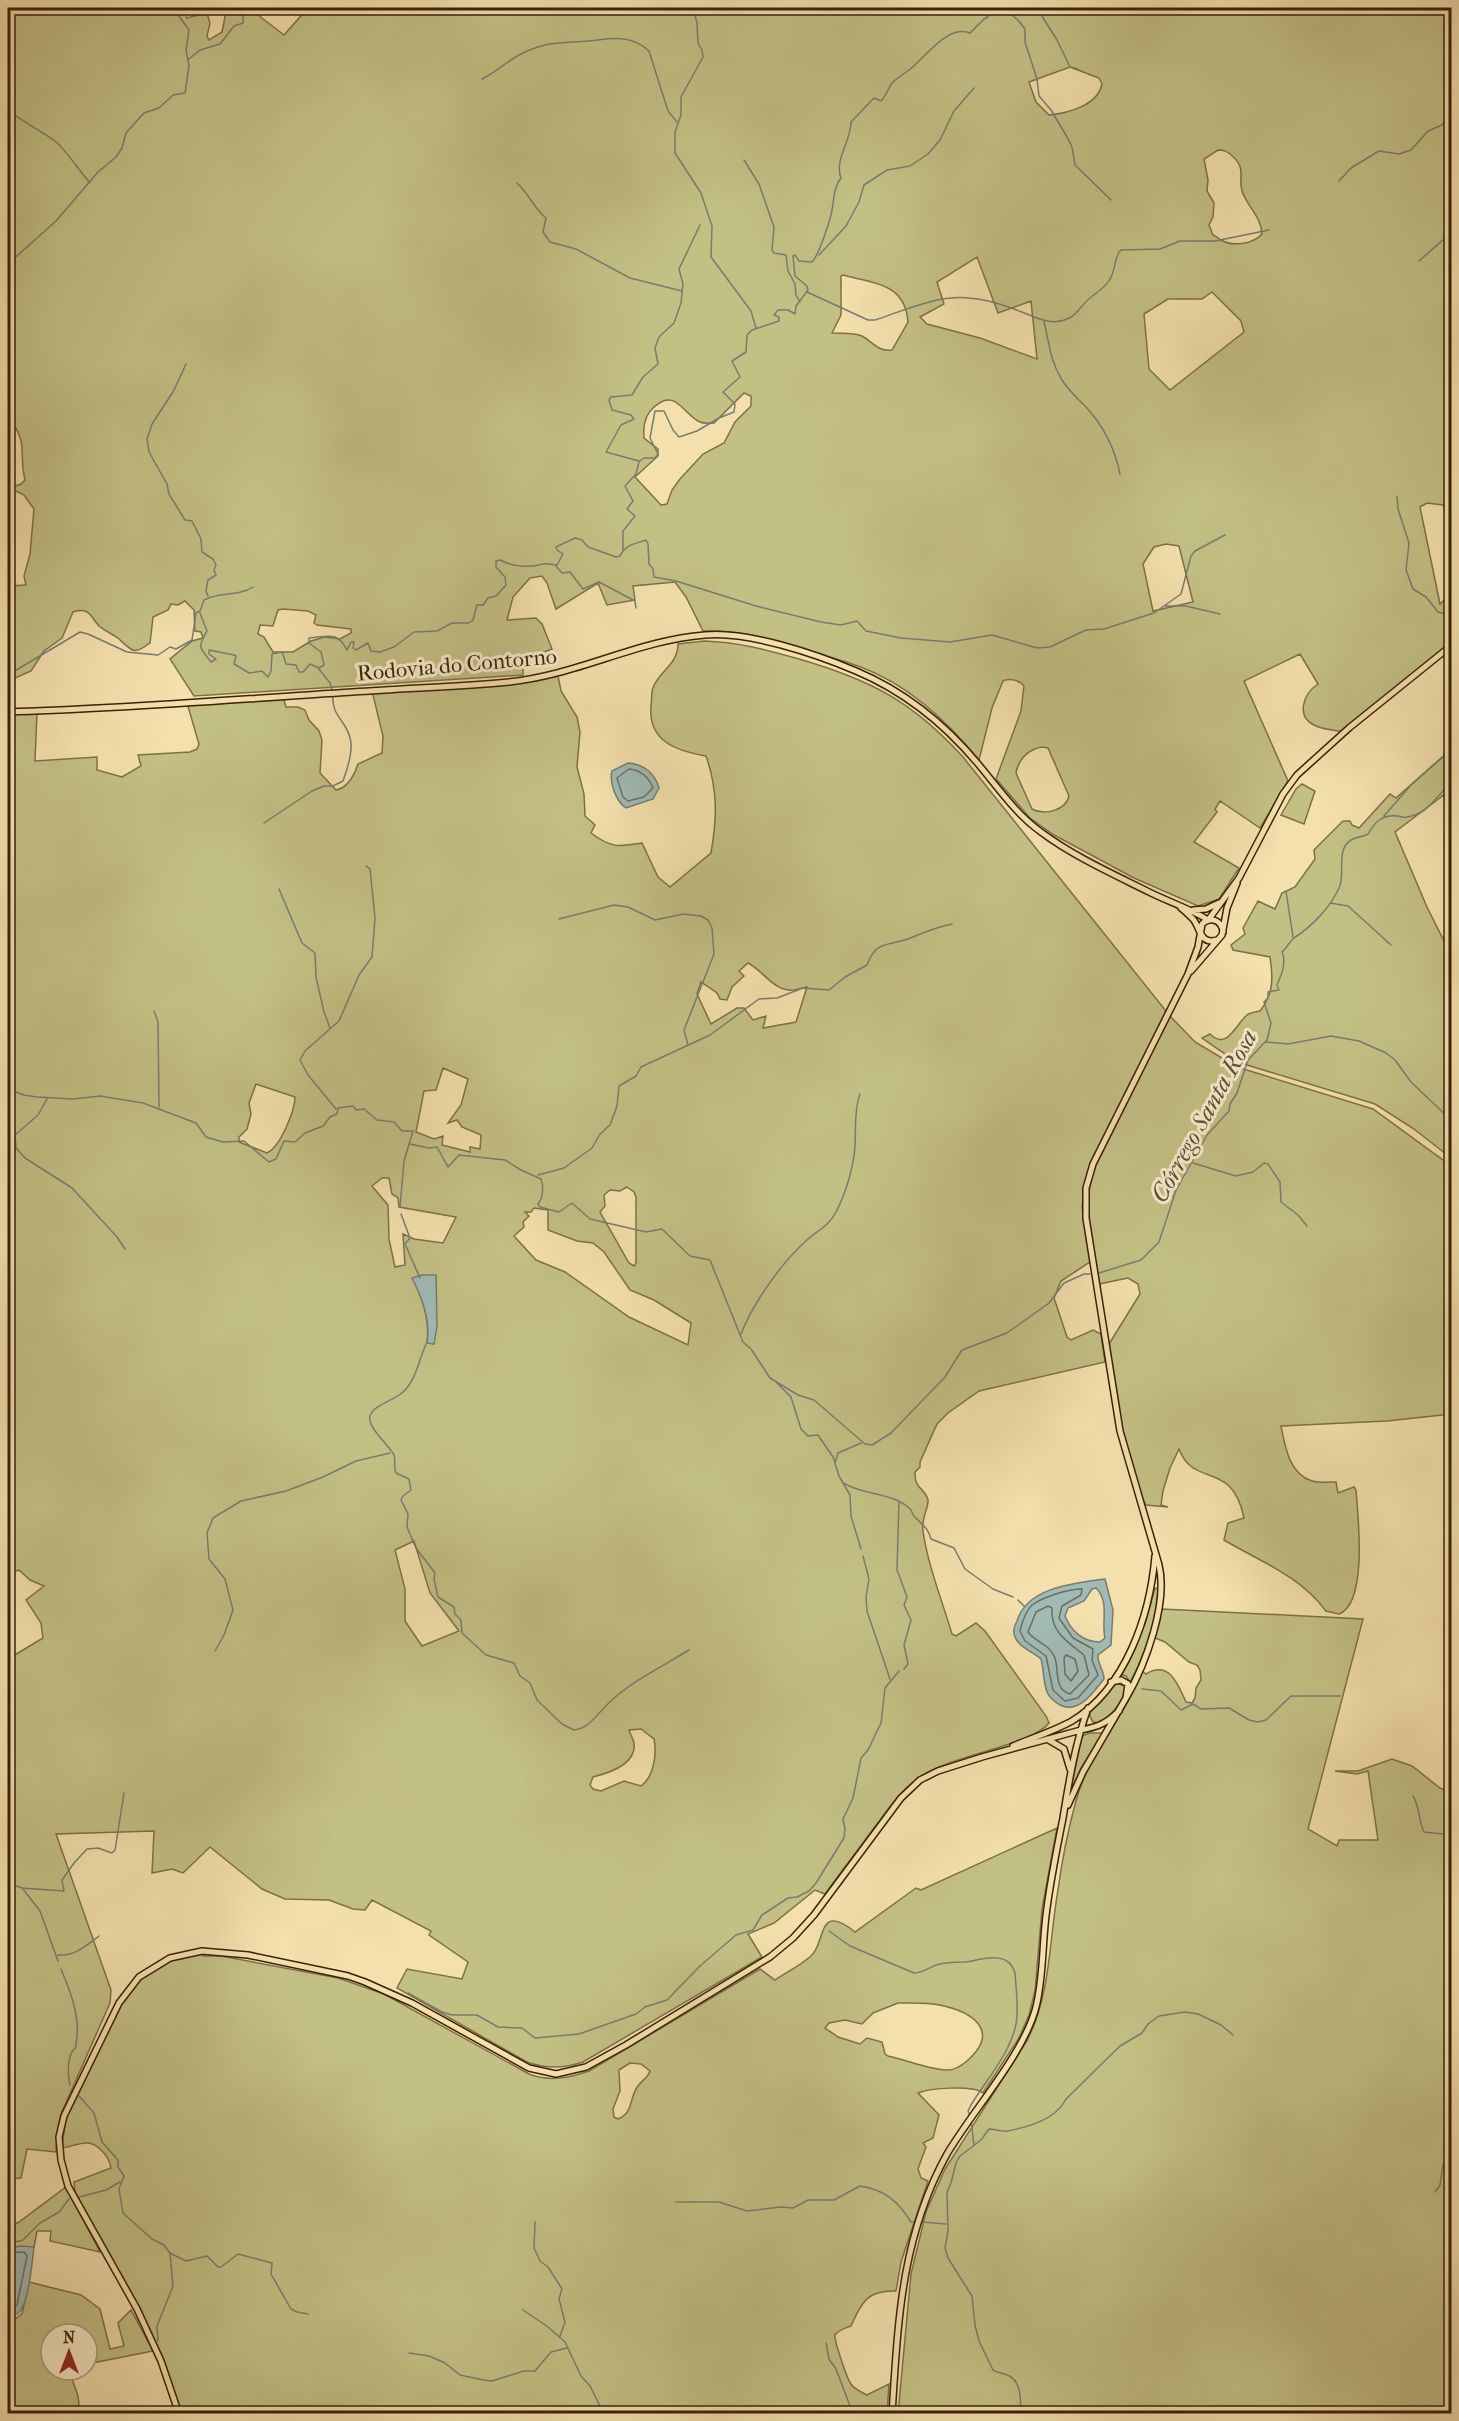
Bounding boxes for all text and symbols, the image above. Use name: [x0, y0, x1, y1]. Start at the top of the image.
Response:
street label: Rodovia do Contorno: [356, 643, 558, 687]
water label: Córrego Santa Rosa: [1145, 1025, 1263, 1207]
north arrow: [39, 2322, 99, 2382]
text: N: [63, 2328, 76, 2347]

